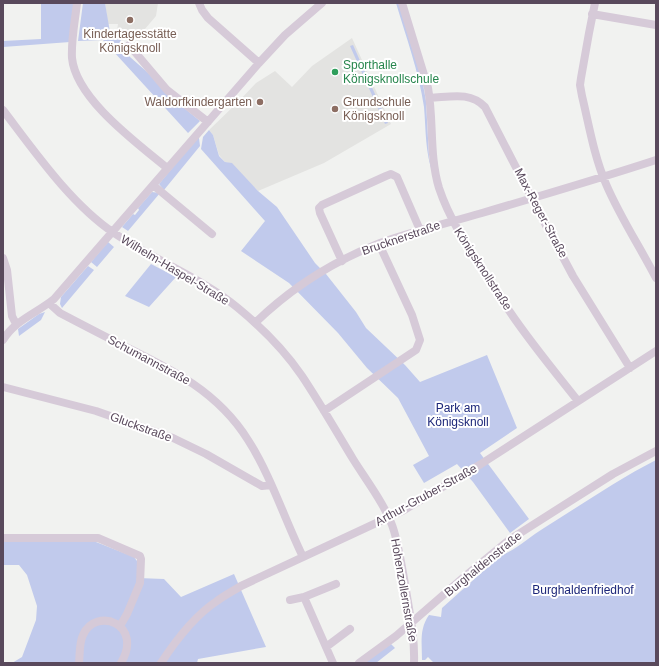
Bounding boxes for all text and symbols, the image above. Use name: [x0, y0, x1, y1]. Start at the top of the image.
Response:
marker: Kindertagesstätte Königsknoll: [125, 15, 135, 25]
place label: Kindertagesstätte Königsknoll: [83, 27, 177, 55]
place label: Sporthalle Königsknollschule: [343, 58, 439, 86]
marker: Sporthalle Königsknollschule: [330, 67, 340, 77]
place label: Waldorfkindergarten: [144, 95, 252, 109]
place label: Grundschule Königsknoll: [343, 95, 411, 123]
marker: Waldorfkindergarten: [255, 97, 265, 107]
marker: Grundschule Königsknoll: [330, 104, 340, 114]
street label: Max-Reger-Straße: [511, 166, 571, 260]
street label: Brucknerstraße: [360, 218, 442, 258]
street label: Königsknollstraße: [451, 225, 515, 313]
street label: Wilhelm-Haspel-Straße: [118, 232, 232, 308]
street label: Schumannstraße: [105, 332, 193, 388]
park label: Park am Königsknoll: [427, 401, 489, 429]
street label: Gluckstraße: [108, 409, 174, 445]
street label: Arthur-Gruber-Straße: [373, 461, 480, 529]
street label: Burghaldenstraße: [442, 528, 525, 599]
street label: Hohenzollernstraße: [388, 537, 420, 643]
park label: Burghaldenfriedhof: [532, 583, 634, 597]

